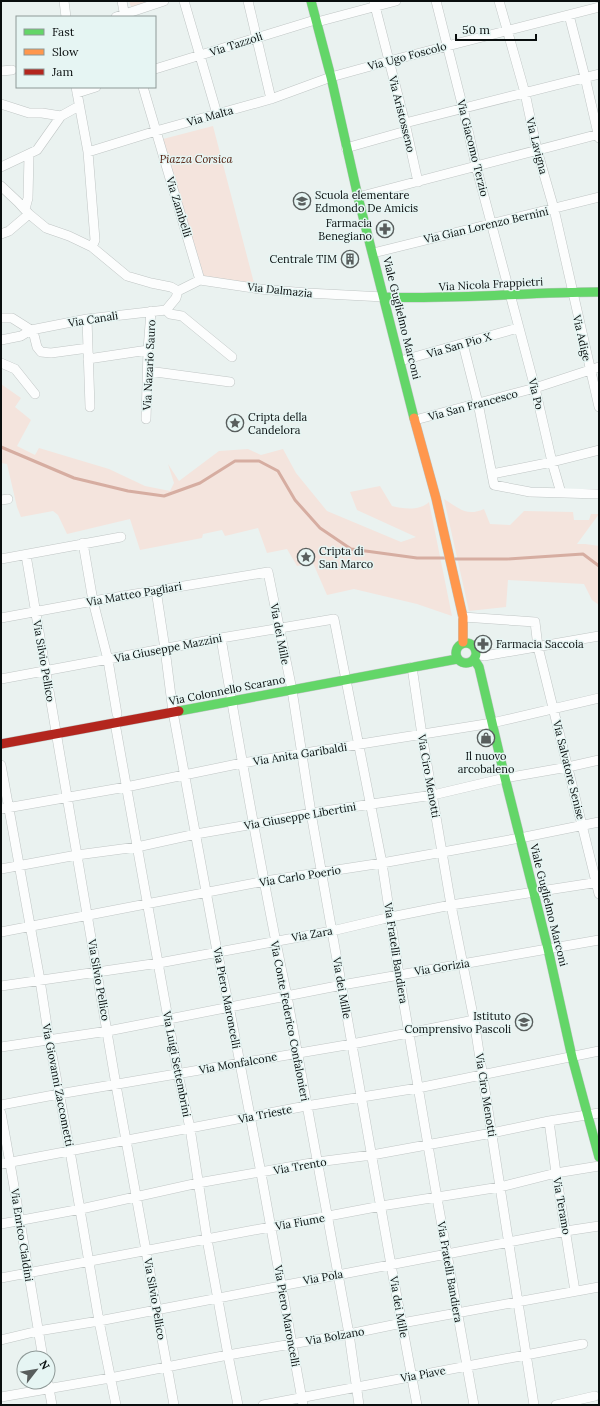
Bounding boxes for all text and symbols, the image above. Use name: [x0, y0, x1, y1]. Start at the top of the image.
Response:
legend: [16, 16, 156, 88]
scale bar: [456, 16, 536, 42]
text: 50 m: [462, 22, 490, 37]
text: Fast: [52, 24, 75, 39]
street label: Via Tazzoli: [207, 29, 264, 59]
street label: Via Ugo Foscolo: [365, 39, 448, 74]
text: Slow: [52, 44, 79, 59]
text: Jam: [51, 64, 73, 79]
street label: Via Aristosseno: [385, 73, 418, 154]
street label: Via Giacomo Terzio: [454, 97, 492, 198]
street label: Via Malta: [184, 103, 235, 130]
street label: Via Lavigna: [523, 115, 551, 176]
park label: Piazza Corsica: [159, 152, 234, 166]
street label: Via Zambelli: [163, 174, 195, 239]
place label: Scuola elementare Edmondo De Amicis: [315, 188, 418, 215]
school or university icon: Scuola elementare Edmondo De Amicis: [292, 191, 312, 211]
street label: Via Gian Lorenzo Bernini: [421, 204, 550, 246]
place label: Farmacia Benegiano: [318, 216, 372, 243]
pharmacy icon: Farmacia Benegiano: [375, 219, 395, 239]
building icon: Centrale TIM: [340, 249, 360, 269]
place label: Centrale TIM: [269, 252, 337, 266]
street label: Viale Guglielmo Marconi: [380, 254, 424, 381]
street label: Via Nicola Frappietri: [437, 274, 544, 294]
street label: Via Dalmazia: [246, 280, 314, 300]
street label: Via Canali: [66, 308, 119, 330]
street label: Via Adige: [570, 312, 594, 363]
street label: Via Nazario Sauro: [140, 319, 158, 412]
street label: Via San Pio X: [424, 329, 494, 361]
street label: Via Po: [525, 376, 547, 411]
street label: Via San Francesco: [426, 386, 519, 424]
place label: Cripta della Candelora: [248, 410, 307, 437]
place icon: Cripta della Candelora: [225, 413, 245, 433]
place label: Cripta di San Marco: [319, 544, 373, 571]
place icon: Cripta di San Marco: [296, 547, 316, 567]
street label: Via Matteo Pagliari: [84, 579, 183, 609]
street label: Via dei Mille: [267, 601, 293, 666]
street label: Via Silvio Pellico: [30, 618, 58, 703]
street label: Via Giuseppe Mazzini: [112, 631, 223, 666]
pharmacy icon: Farmacia Saccoia: [473, 634, 493, 654]
place label: Farmacia Saccoia: [496, 637, 584, 651]
street label: Via Colonnello Scarano: [167, 672, 286, 708]
street label: Via Salvatore Senise: [550, 718, 588, 821]
shop icon: Il nuovo arcobaleno: [476, 728, 496, 748]
street label: Via Ciro Menotti: [415, 732, 443, 819]
street label: Via Anita Garibaldi: [251, 740, 348, 768]
place label: Il nuovo arcobaleno: [458, 749, 514, 776]
street label: Via Giuseppe Libertini: [242, 799, 357, 833]
street label: Viale Guglielmo Marconi: [527, 841, 571, 968]
street label: Via Carlo Poerio: [257, 863, 342, 890]
street label: Via Fratelli Bandiera: [381, 900, 411, 1005]
street label: Via Zara: [289, 923, 334, 945]
street label: Via Silvio Pellico: [85, 937, 113, 1022]
street label: Via Conte Federico Confalonieri: [267, 939, 312, 1102]
street label: Via Piero Maroncelli: [210, 945, 244, 1050]
street label: Via dei Mille: [330, 955, 354, 1020]
street label: Via Gorizia: [412, 956, 471, 978]
street label: Via Luigi Settembrini: [160, 1009, 194, 1118]
place label: Istituto Comprensivo Pascoli: [404, 1009, 511, 1036]
school or university icon: Istituto Comprensivo Pascoli: [514, 1012, 534, 1032]
street label: Via Giovanni Zaccometti: [39, 1021, 77, 1148]
street label: Via Monfalcone: [197, 1049, 278, 1077]
street label: Via Ciro Menotti: [472, 1051, 500, 1138]
street label: Via Trieste: [236, 1102, 293, 1126]
street label: Via Trento: [271, 1154, 328, 1178]
street label: Via Teramo: [550, 1175, 574, 1236]
street label: Via Enrico Cialdini: [8, 1186, 36, 1283]
street label: Via Fiume: [273, 1211, 326, 1233]
street label: Via Fratelli Bandiera: [434, 1219, 466, 1324]
street label: Via Silvio Pellico: [141, 1256, 169, 1341]
street label: Via Piero Maroncelli: [271, 1263, 303, 1368]
street label: Via Pola: [301, 1267, 344, 1288]
street label: Via dei Mille: [387, 1274, 411, 1339]
street label: Via Bolzano: [304, 1324, 365, 1348]
north arrow: [16, 1350, 56, 1390]
text: N: [36, 1358, 53, 1373]
street label: Via Piave: [398, 1363, 447, 1385]

